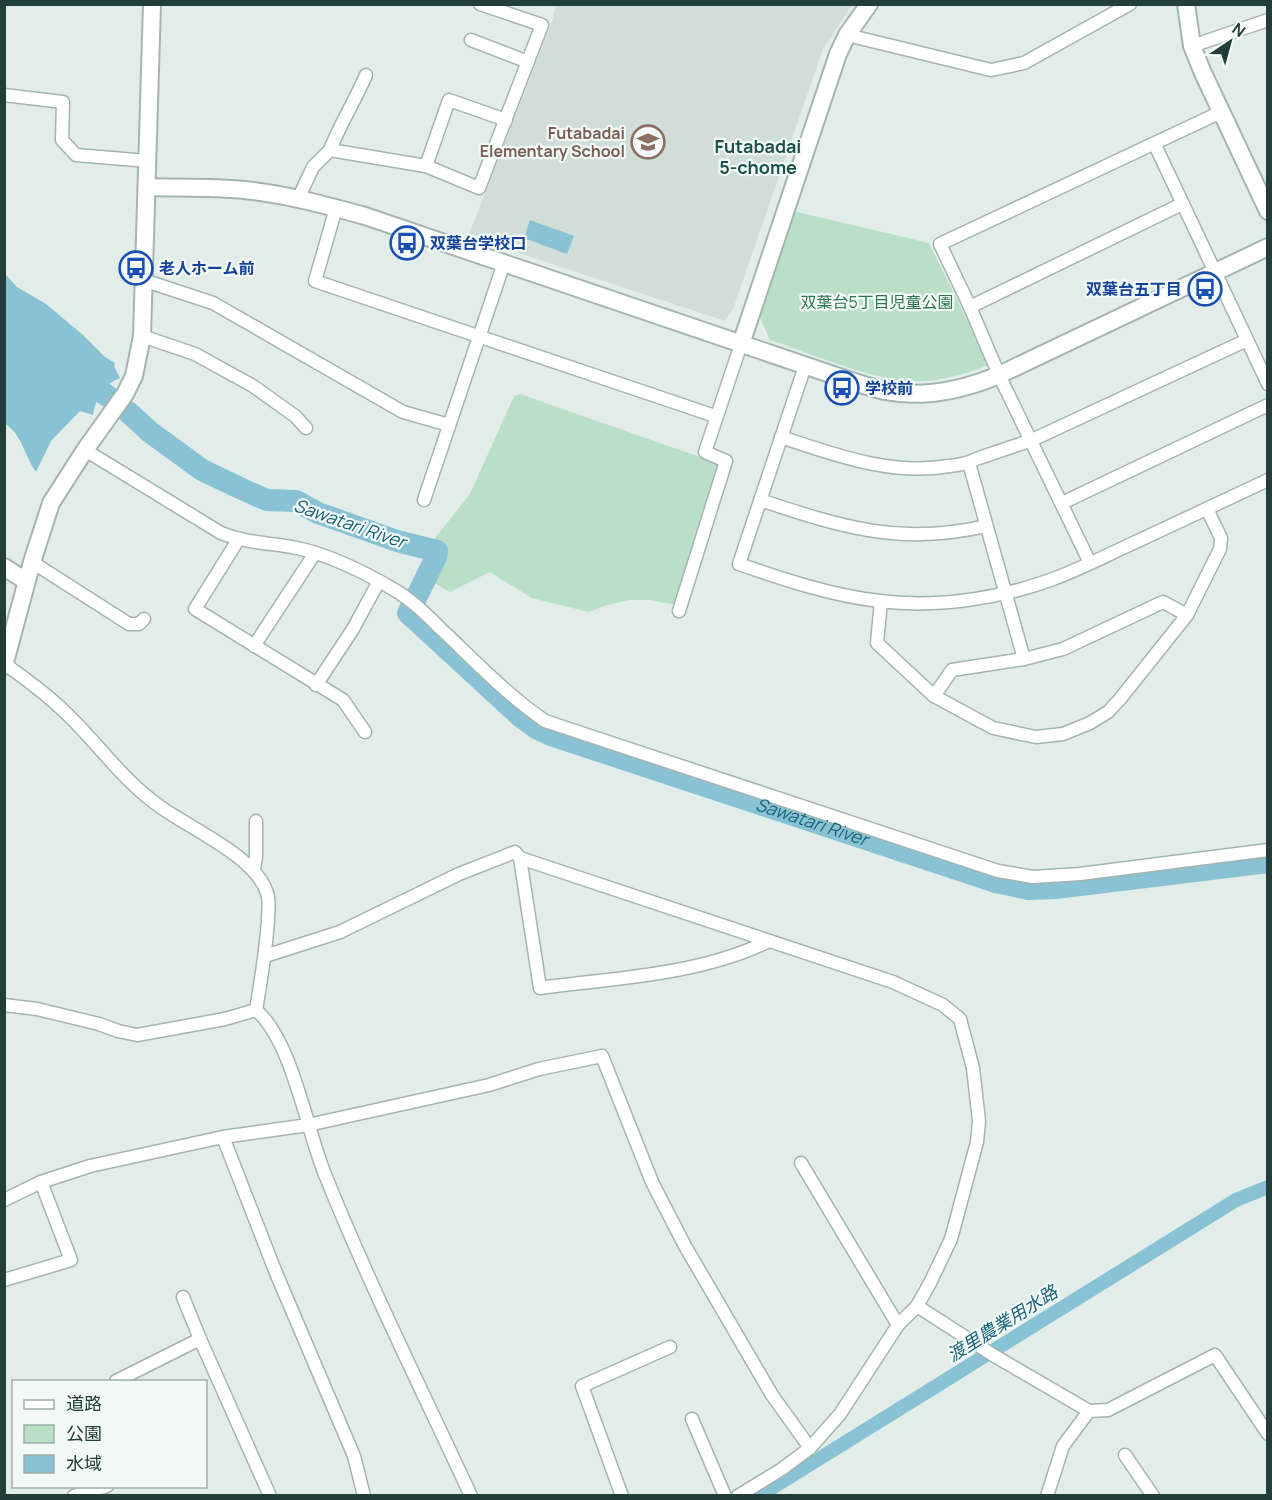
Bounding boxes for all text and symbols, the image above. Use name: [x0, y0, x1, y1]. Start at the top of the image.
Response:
north arrow: [1200, 12, 1260, 72]
text: N: [1228, 18, 1250, 42]
place label: Futabadai Elementary School: [480, 122, 625, 162]
school or university icon: Futabadai Elementary School: [630, 124, 666, 160]
district label: Futabadai 5-chome: [715, 134, 801, 179]
bus stop icon: 双葉台学校口: [389, 225, 425, 261]
place label: 双葉台学校口: [430, 232, 526, 254]
bus stop icon: 老人ホーム前: [118, 250, 154, 286]
place label: 老人ホーム前: [159, 257, 255, 279]
bus stop icon: 双葉台五丁目: [1187, 271, 1223, 307]
place label: 双葉台五丁目: [1086, 278, 1182, 300]
park label: 双葉台5丁目児童公園: [800, 291, 954, 313]
bus stop icon: 学校前: [824, 370, 860, 406]
place label: 学校前: [865, 377, 913, 399]
water label: Sawatari River: [291, 493, 412, 554]
water label: Sawatari River: [753, 791, 874, 852]
water label: 渡里農業用水路: [942, 1278, 1063, 1367]
legend: [12, 1380, 207, 1488]
text: 道路: [66, 1391, 102, 1415]
text: 公園: [66, 1421, 102, 1445]
text: 水域: [66, 1451, 102, 1475]

